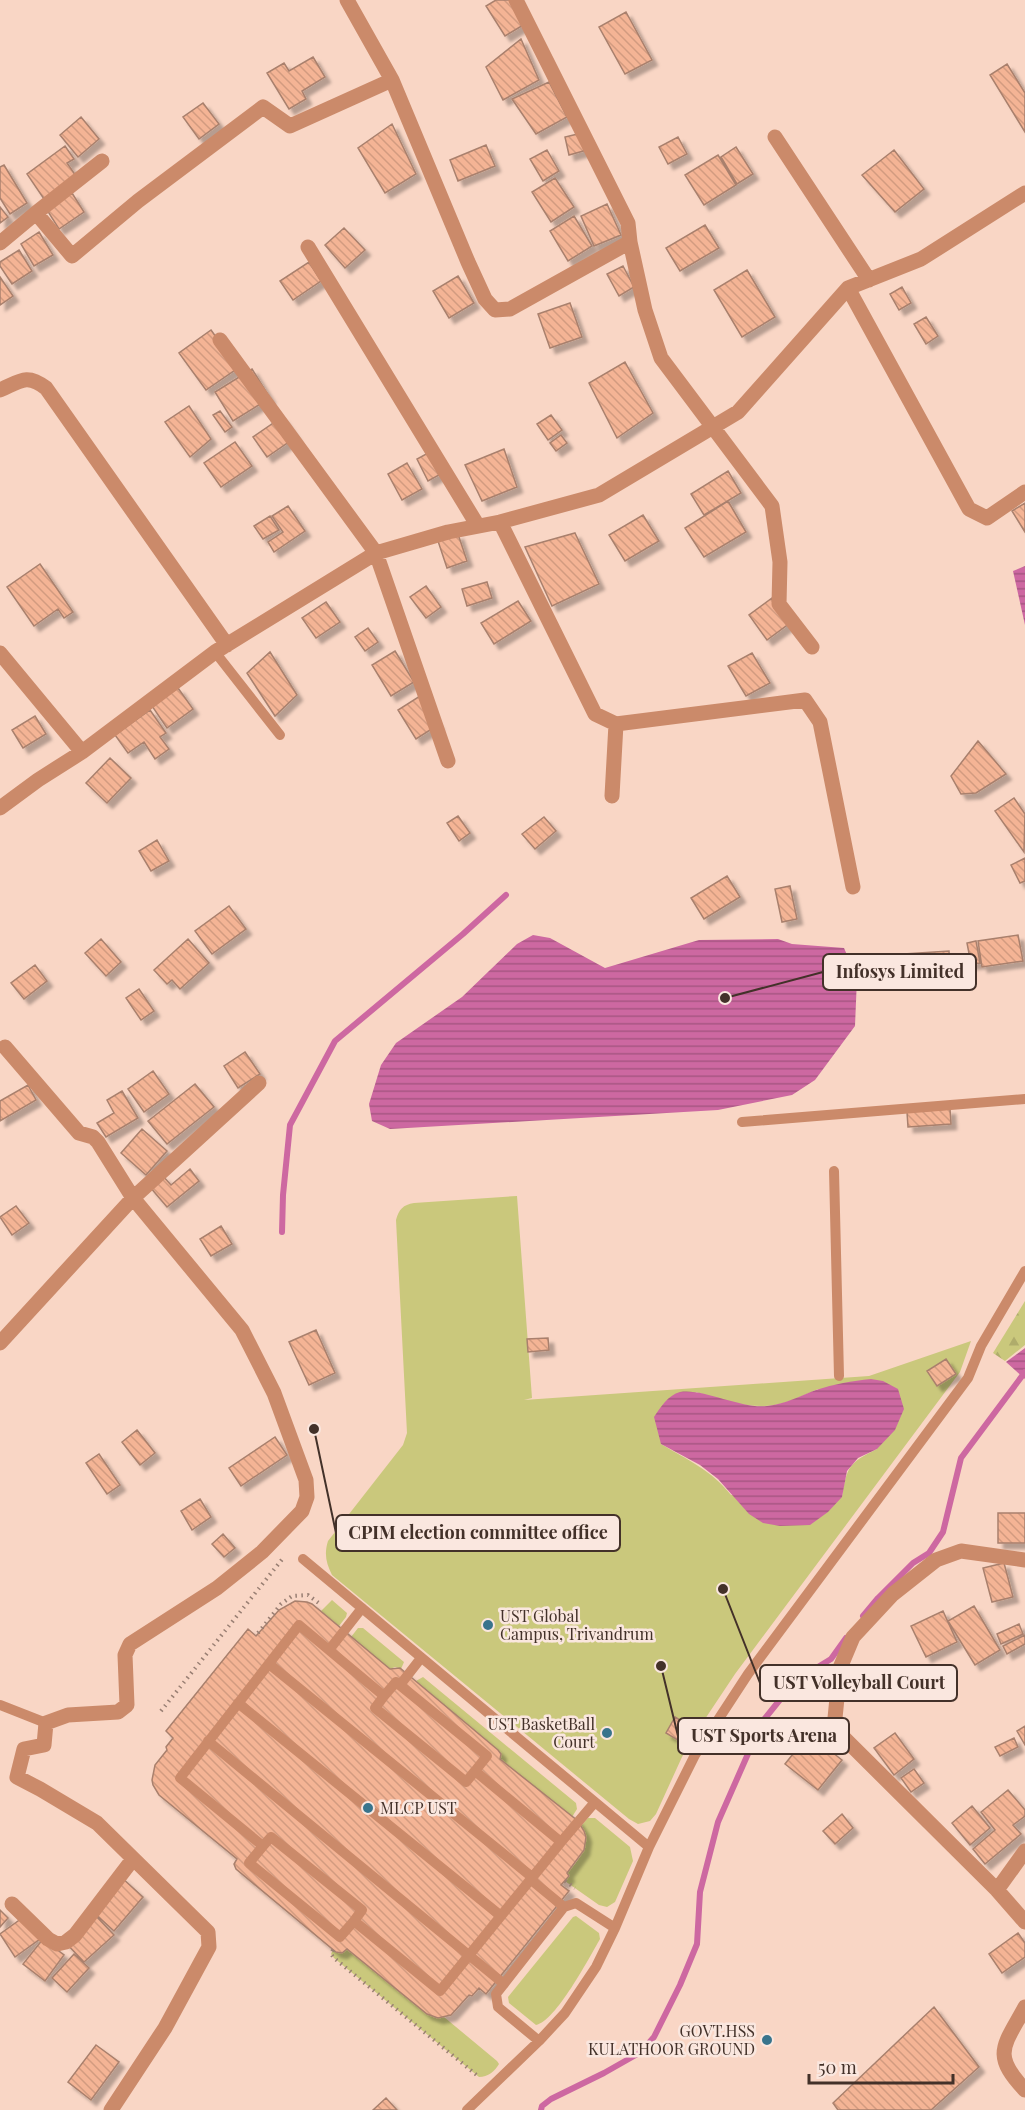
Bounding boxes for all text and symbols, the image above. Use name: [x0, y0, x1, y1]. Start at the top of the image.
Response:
callout: Infosys Limited: [823, 954, 976, 990]
text: Infosys Limited: [836, 959, 965, 983]
callout: CPIM election committee office: [336, 1515, 620, 1551]
text: CPIM election committee office: [348, 1520, 608, 1544]
place label: UST Global Campus, Trivandrum: [500, 1605, 654, 1644]
marker: UST Global Campus, Trivandrum: [481, 1618, 495, 1632]
callout: UST Volleyball Court: [760, 1665, 957, 1701]
text: UST Volleyball Court: [773, 1670, 946, 1694]
place label: UST BasketBall Court: [488, 1713, 595, 1752]
callout: UST Sports Arena: [678, 1718, 849, 1754]
text: UST Sports Arena: [691, 1723, 838, 1747]
marker: UST BasketBall Court: [600, 1726, 614, 1740]
place label: MLCP UST: [380, 1797, 457, 1818]
marker: MLCP UST: [361, 1801, 375, 1815]
place label: GOVT.HSS KULATHOOR GROUND: [588, 2020, 755, 2059]
marker: GOVT.HSS KULATHOOR GROUND: [760, 2033, 774, 2047]
scale bar: [809, 2047, 953, 2085]
text: 50 m: [818, 2055, 857, 2079]

